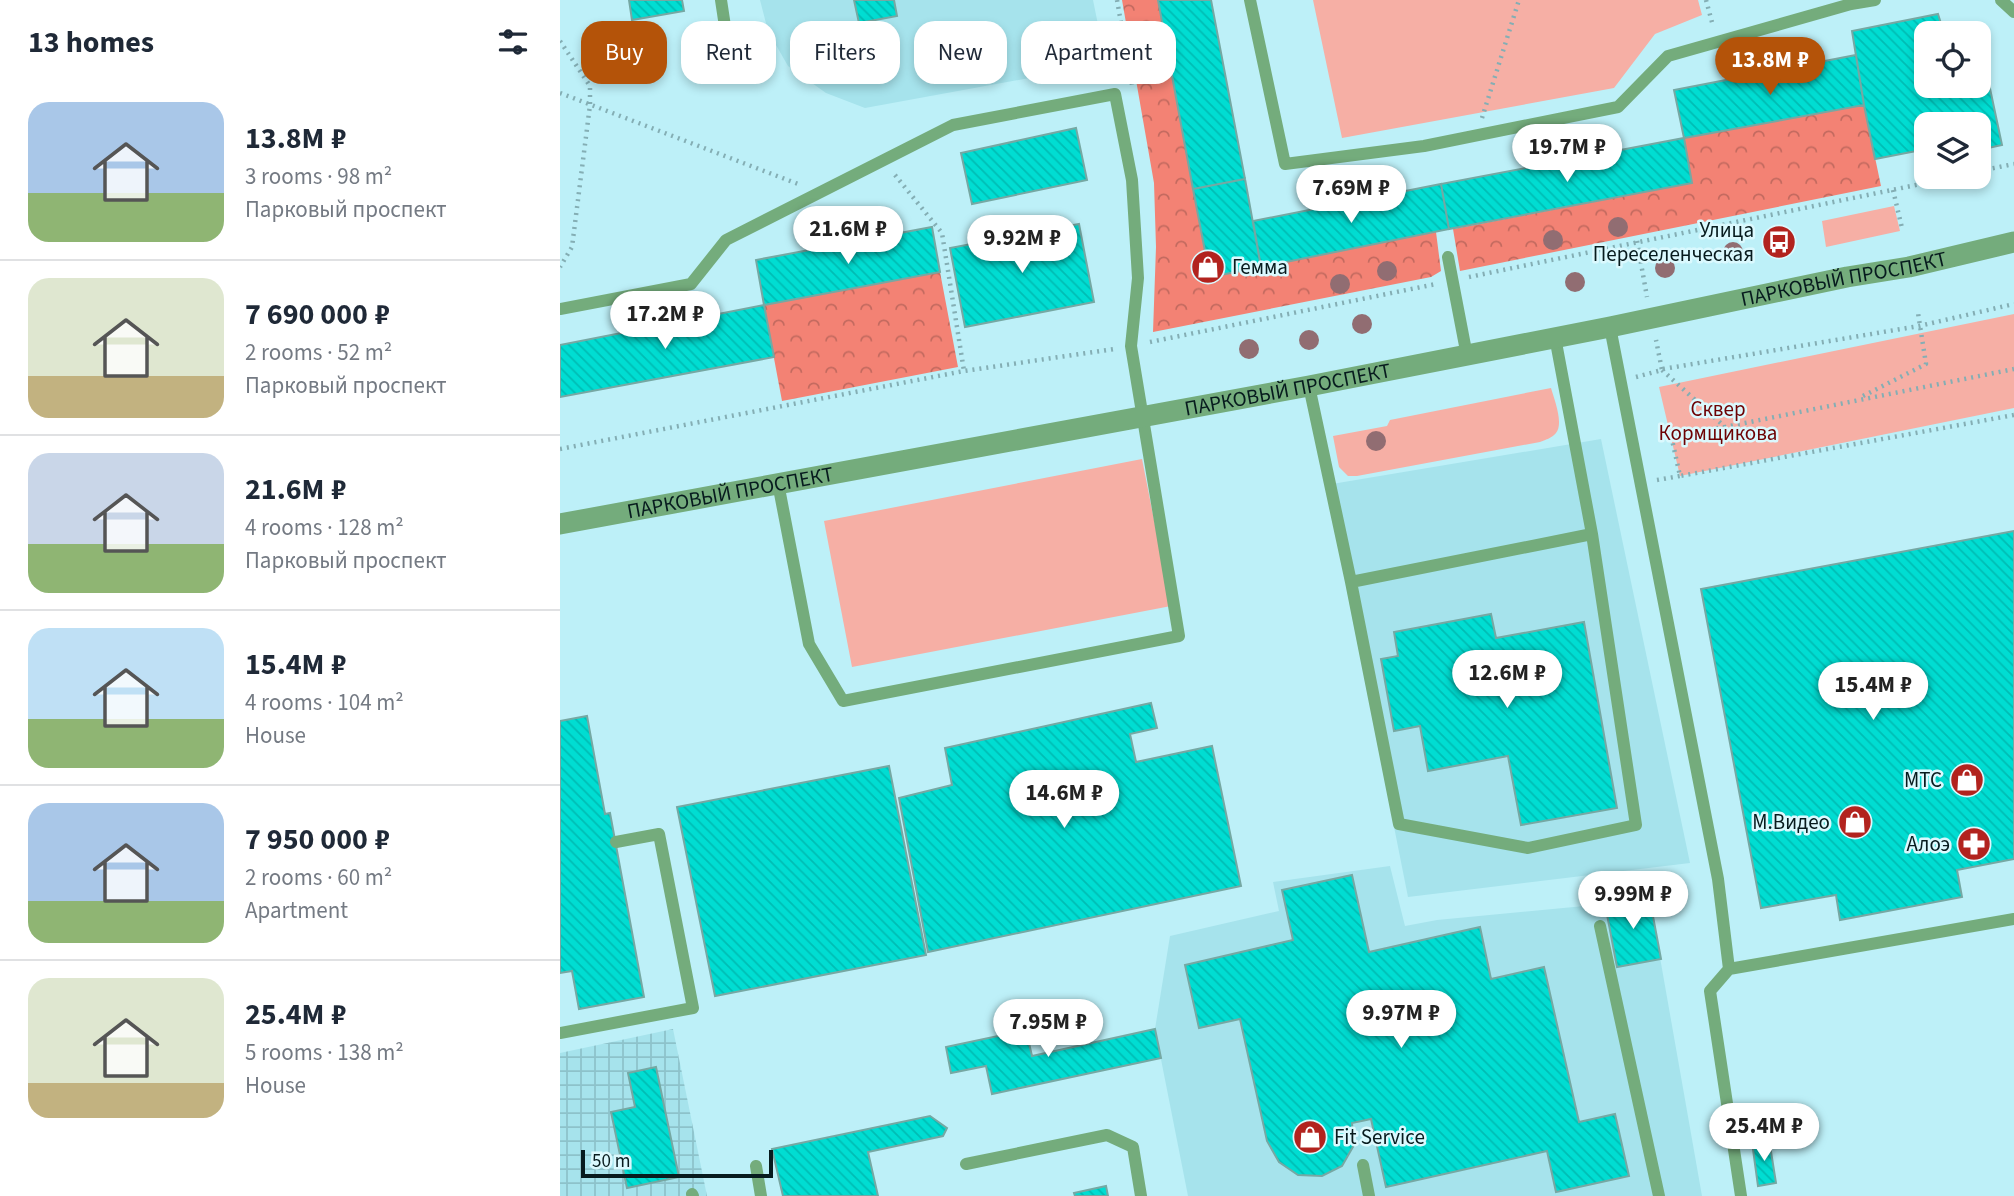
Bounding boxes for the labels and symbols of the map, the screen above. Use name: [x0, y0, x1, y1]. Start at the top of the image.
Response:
pin: 13.8M ₽: [1705, 38, 1835, 97]
pin: 19.7M ₽: [1502, 124, 1632, 184]
pin: 7.69M ₽: [1286, 166, 1416, 225]
pin: 21.6M ₽: [783, 206, 913, 266]
place label: Улица Переселенческая: [1593, 215, 1754, 269]
pin: 9.92M ₽: [957, 216, 1087, 275]
bus stop icon: Улица Переселенческая: [1760, 223, 1798, 261]
street label: ПАРКОВЫЙ ПРОСПЕКТ: [1738, 244, 1950, 314]
shop icon: Гемма: [1189, 248, 1227, 286]
place label: Гемма: [1232, 252, 1288, 282]
pin: 17.2M ₽: [600, 292, 730, 351]
street label: ПАРКОВЫЙ ПРОСПЕКТ: [1182, 355, 1393, 424]
park label: Сквер Кормщикова: [1659, 394, 1777, 448]
street label: ПАРКОВЫЙ ПРОСПЕКТ: [624, 459, 836, 526]
pin: 12.6M ₽: [1442, 650, 1572, 710]
pin: 15.4M ₽: [1808, 662, 1938, 722]
shop icon: МТС: [1948, 761, 1986, 799]
place label: МТС: [1904, 765, 1942, 795]
pin: 14.6M ₽: [999, 770, 1129, 830]
shop icon: М.Видео: [1836, 803, 1874, 841]
place label: М.Видео: [1752, 807, 1830, 837]
pharmacy icon: Алоэ: [1955, 825, 1993, 863]
place label: Алоэ: [1906, 829, 1950, 859]
pin: 9.99M ₽: [1568, 872, 1698, 931]
pin: 9.97M ₽: [1336, 990, 1466, 1050]
pin: 7.95M ₽: [983, 1000, 1113, 1059]
pin: 25.4M ₽: [1699, 1104, 1829, 1163]
shop icon: Fit Service: [1291, 1118, 1329, 1156]
place label: Fit Service: [1334, 1122, 1425, 1152]
scale bar: [581, 1147, 774, 1179]

